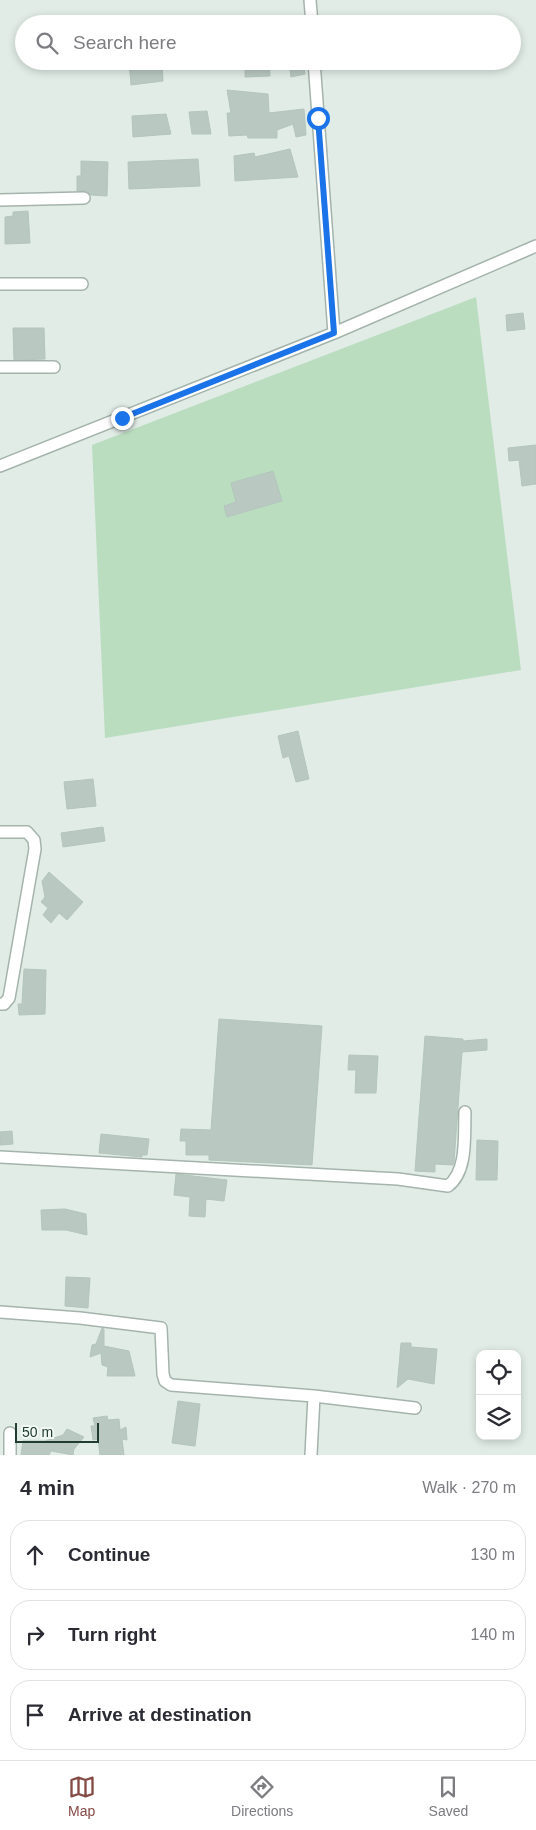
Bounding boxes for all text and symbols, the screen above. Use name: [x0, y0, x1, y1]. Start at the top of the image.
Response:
search box: [15, 15, 521, 70]
icon: search: [33, 29, 61, 57]
text: Search here: [73, 32, 177, 53]
route start: [307, 107, 330, 130]
route end: [111, 407, 134, 430]
map controls: [476, 1350, 521, 1440]
button: locate: [476, 1350, 521, 1395]
button: layers: [476, 1395, 521, 1440]
scale bar: [15, 1420, 99, 1443]
text: 50 m: [22, 1424, 53, 1440]
text: 4 min: [20, 1476, 75, 1499]
text: Walk · 270 m: [422, 1479, 516, 1496]
icon: ahead: [21, 1541, 49, 1569]
text: Continue: [68, 1544, 150, 1565]
text: 130 m: [471, 1546, 515, 1563]
icon: right: [21, 1621, 49, 1649]
text: Turn right: [68, 1624, 156, 1645]
text: 140 m: [471, 1626, 515, 1643]
icon: arrive: [21, 1701, 49, 1729]
text: Arrive at destination: [68, 1704, 252, 1725]
tab: Map: [68, 1773, 96, 1819]
tab: Directions: [231, 1773, 293, 1819]
tab: Saved: [429, 1773, 468, 1819]

